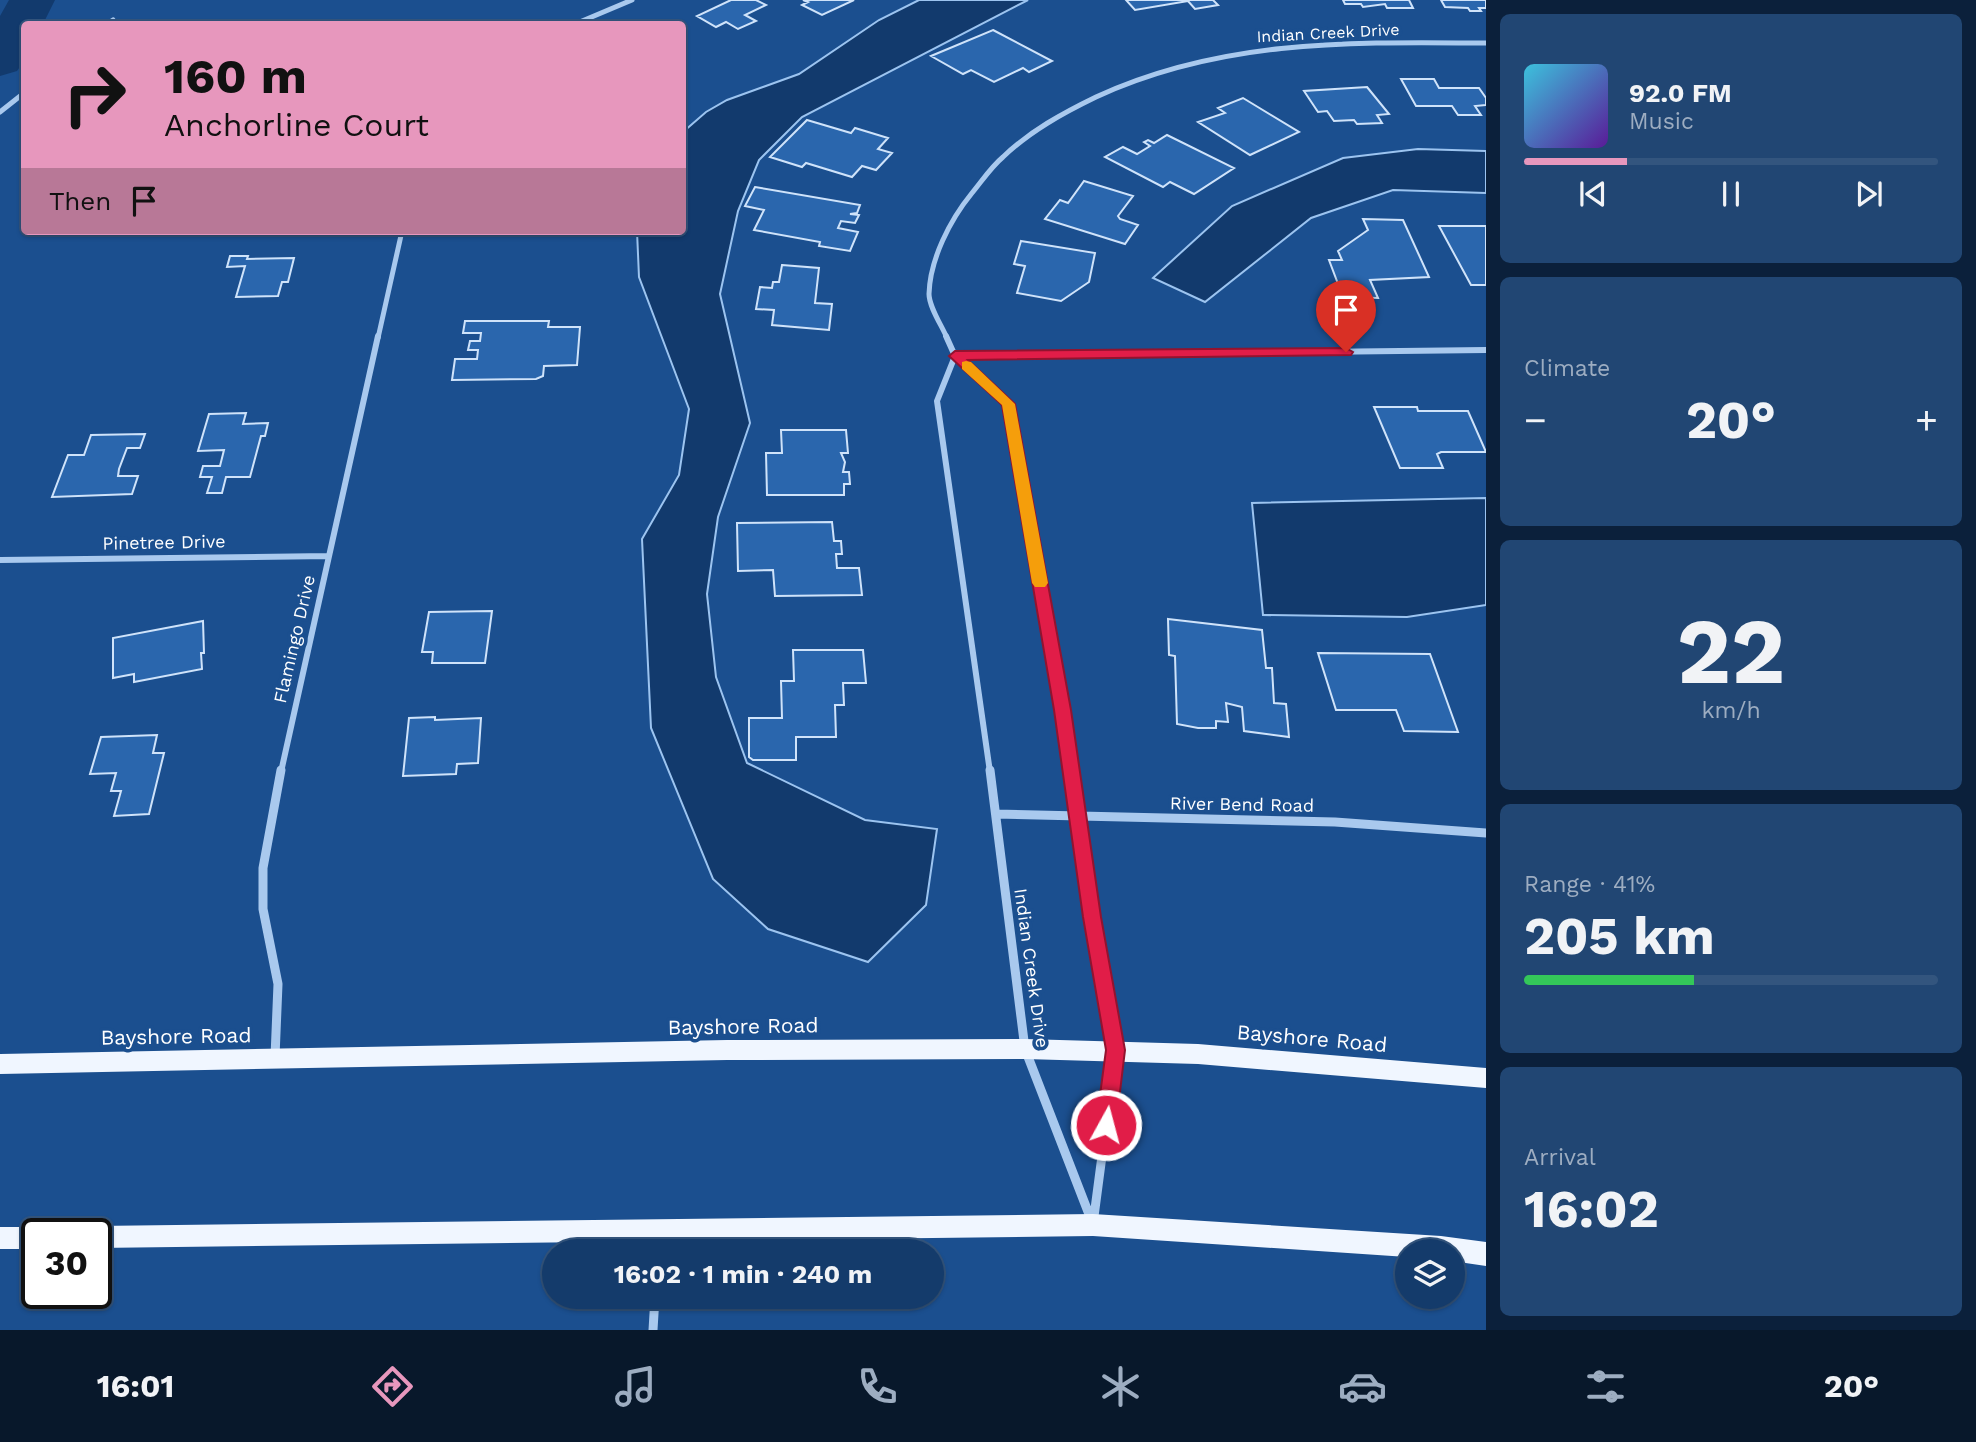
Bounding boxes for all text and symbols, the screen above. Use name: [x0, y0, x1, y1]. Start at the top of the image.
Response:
street label: Indian Creek Drive: [1256, 20, 1400, 46]
text: 160 m: [164, 47, 307, 105]
icon: right: [49, 49, 140, 140]
text: 92.0 FM: [1629, 78, 1732, 108]
text: Anchorline Court: [164, 106, 429, 144]
text: Music: [1629, 108, 1694, 135]
icon: previous: [1574, 175, 1612, 213]
icon: pause: [1712, 175, 1750, 213]
icon: next: [1850, 175, 1888, 213]
icon: arrive: [125, 182, 163, 220]
text: Then: [49, 186, 111, 216]
pin: [1316, 280, 1376, 352]
icon: arrive: [1327, 291, 1365, 329]
text: Climate: [1524, 355, 1610, 382]
text: 20°: [1686, 390, 1776, 451]
text: −: [1524, 398, 1547, 442]
text: +: [1915, 398, 1938, 442]
street label: Pinetree Drive: [102, 530, 226, 554]
street label: Flamingo Drive: [269, 573, 319, 705]
text: 22: [1677, 598, 1785, 705]
text: km/h: [1701, 697, 1761, 724]
street label: River Bend Road: [1170, 792, 1314, 816]
text: Range · 41%: [1524, 871, 1655, 898]
street label: Indian Creek Drive: [1010, 887, 1054, 1049]
text: 205 km: [1524, 906, 1715, 967]
street label: Bayshore Road: [667, 1012, 819, 1040]
street label: Bayshore Road: [1236, 1019, 1388, 1057]
street label: Bayshore Road: [100, 1022, 252, 1050]
position arrow: [1069, 1088, 1143, 1162]
text: Arrival: [1524, 1144, 1596, 1171]
text: 16:02: [1524, 1179, 1659, 1240]
speed limit sign: 30: [21, 1218, 112, 1309]
map controls: [1395, 1239, 1465, 1309]
button: layers: [1395, 1239, 1465, 1309]
text: 16:02 · 1 min · 240 m: [614, 1259, 872, 1289]
icon: directions: [368, 1362, 417, 1411]
icon: music: [611, 1362, 660, 1411]
icon: phone: [853, 1362, 902, 1411]
icon: climate: [1096, 1362, 1145, 1411]
icon: car: [1338, 1362, 1387, 1411]
icon: filters: [1581, 1362, 1630, 1411]
text: 16:01: [97, 1367, 174, 1405]
text: 20°: [1824, 1367, 1879, 1405]

